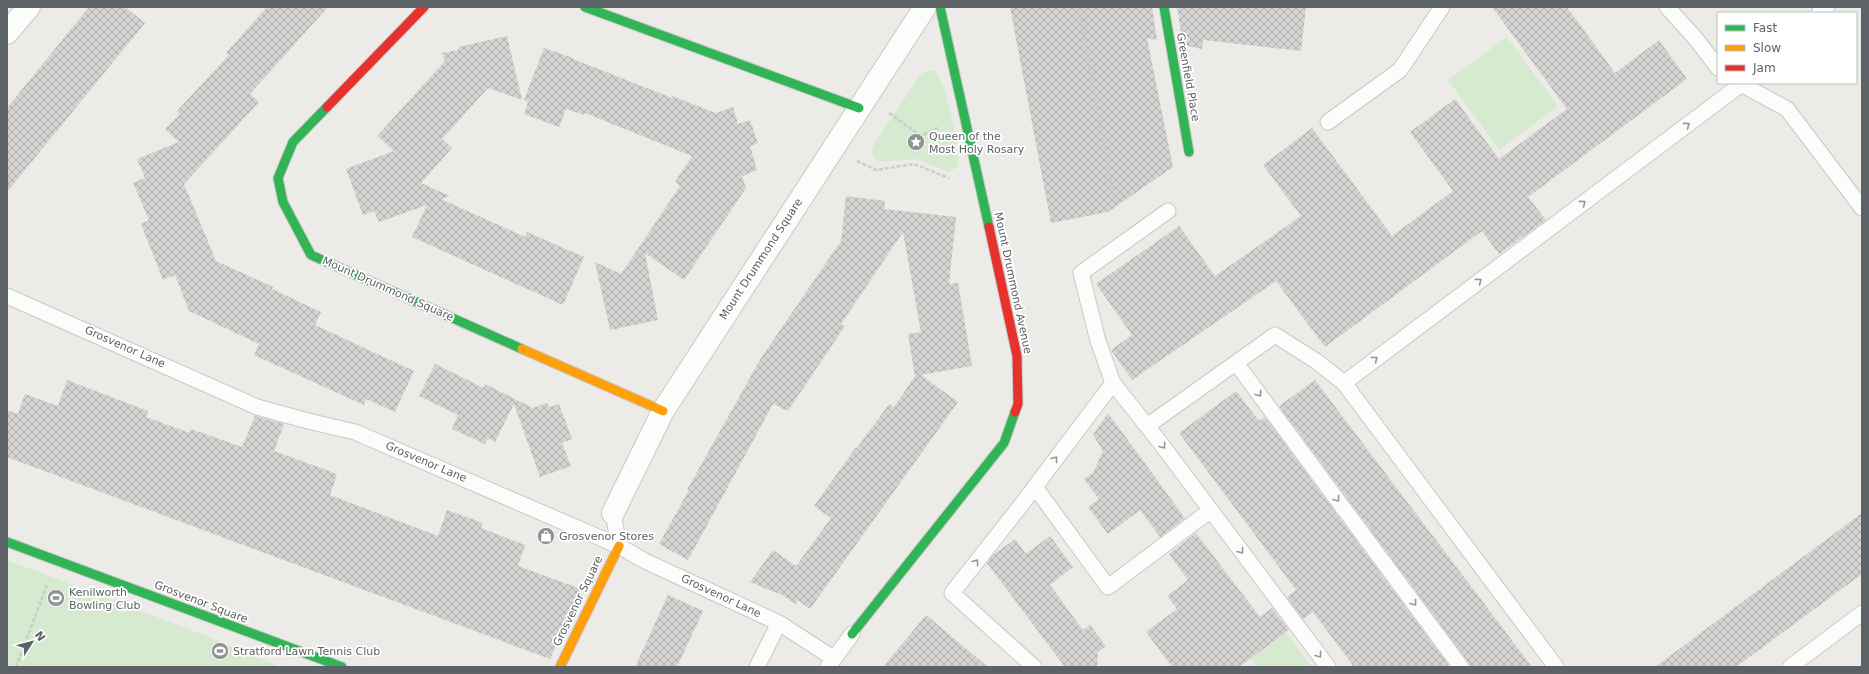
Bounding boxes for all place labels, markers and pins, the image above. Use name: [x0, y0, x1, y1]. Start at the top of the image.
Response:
place label: Queen of the Most Holy Rosary: [929, 130, 1025, 156]
place icon: Queen of the Most Holy Rosary: [906, 132, 926, 152]
shop icon: Grosvenor Stores: [536, 526, 556, 546]
place label: Grosvenor Stores: [559, 530, 654, 543]
place label: Kenilworth Bowling Club: [69, 586, 141, 612]
sports icon: Kenilworth Bowling Club: [46, 588, 66, 608]
sports icon: Stratford Lawn Tennis Club: [210, 641, 230, 661]
place label: Stratford Lawn Tennis Club: [233, 645, 380, 658]

